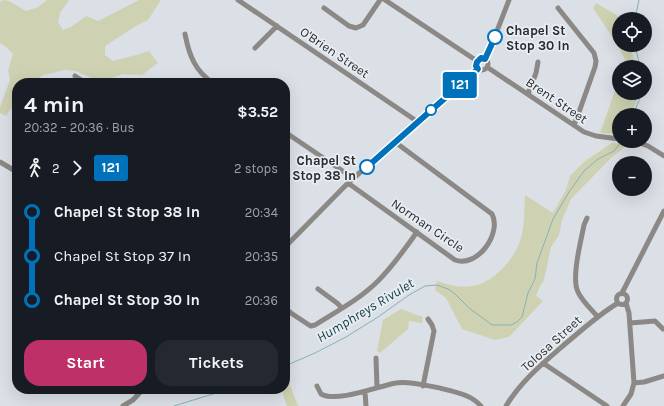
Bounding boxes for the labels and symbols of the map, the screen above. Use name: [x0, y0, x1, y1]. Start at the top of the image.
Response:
place label: Chapel St Stop 30 In: [506, 23, 570, 53]
street label: O'Brien Street: [297, 24, 372, 81]
marker: Chapel St Stop 30 In: [487, 29, 503, 45]
line badge: 121: [437, 72, 483, 98]
street label: Brent Street: [523, 74, 590, 127]
unlabelled marker: [425, 104, 437, 116]
place label: Chapel St Stop 38 In: [292, 153, 356, 183]
marker: Chapel St Stop 38 In: [359, 159, 375, 175]
street label: Norman Circle: [388, 196, 467, 255]
water label: Humphreys Rivulet: [314, 275, 417, 346]
street label: Tolosa Street: [518, 312, 585, 374]

